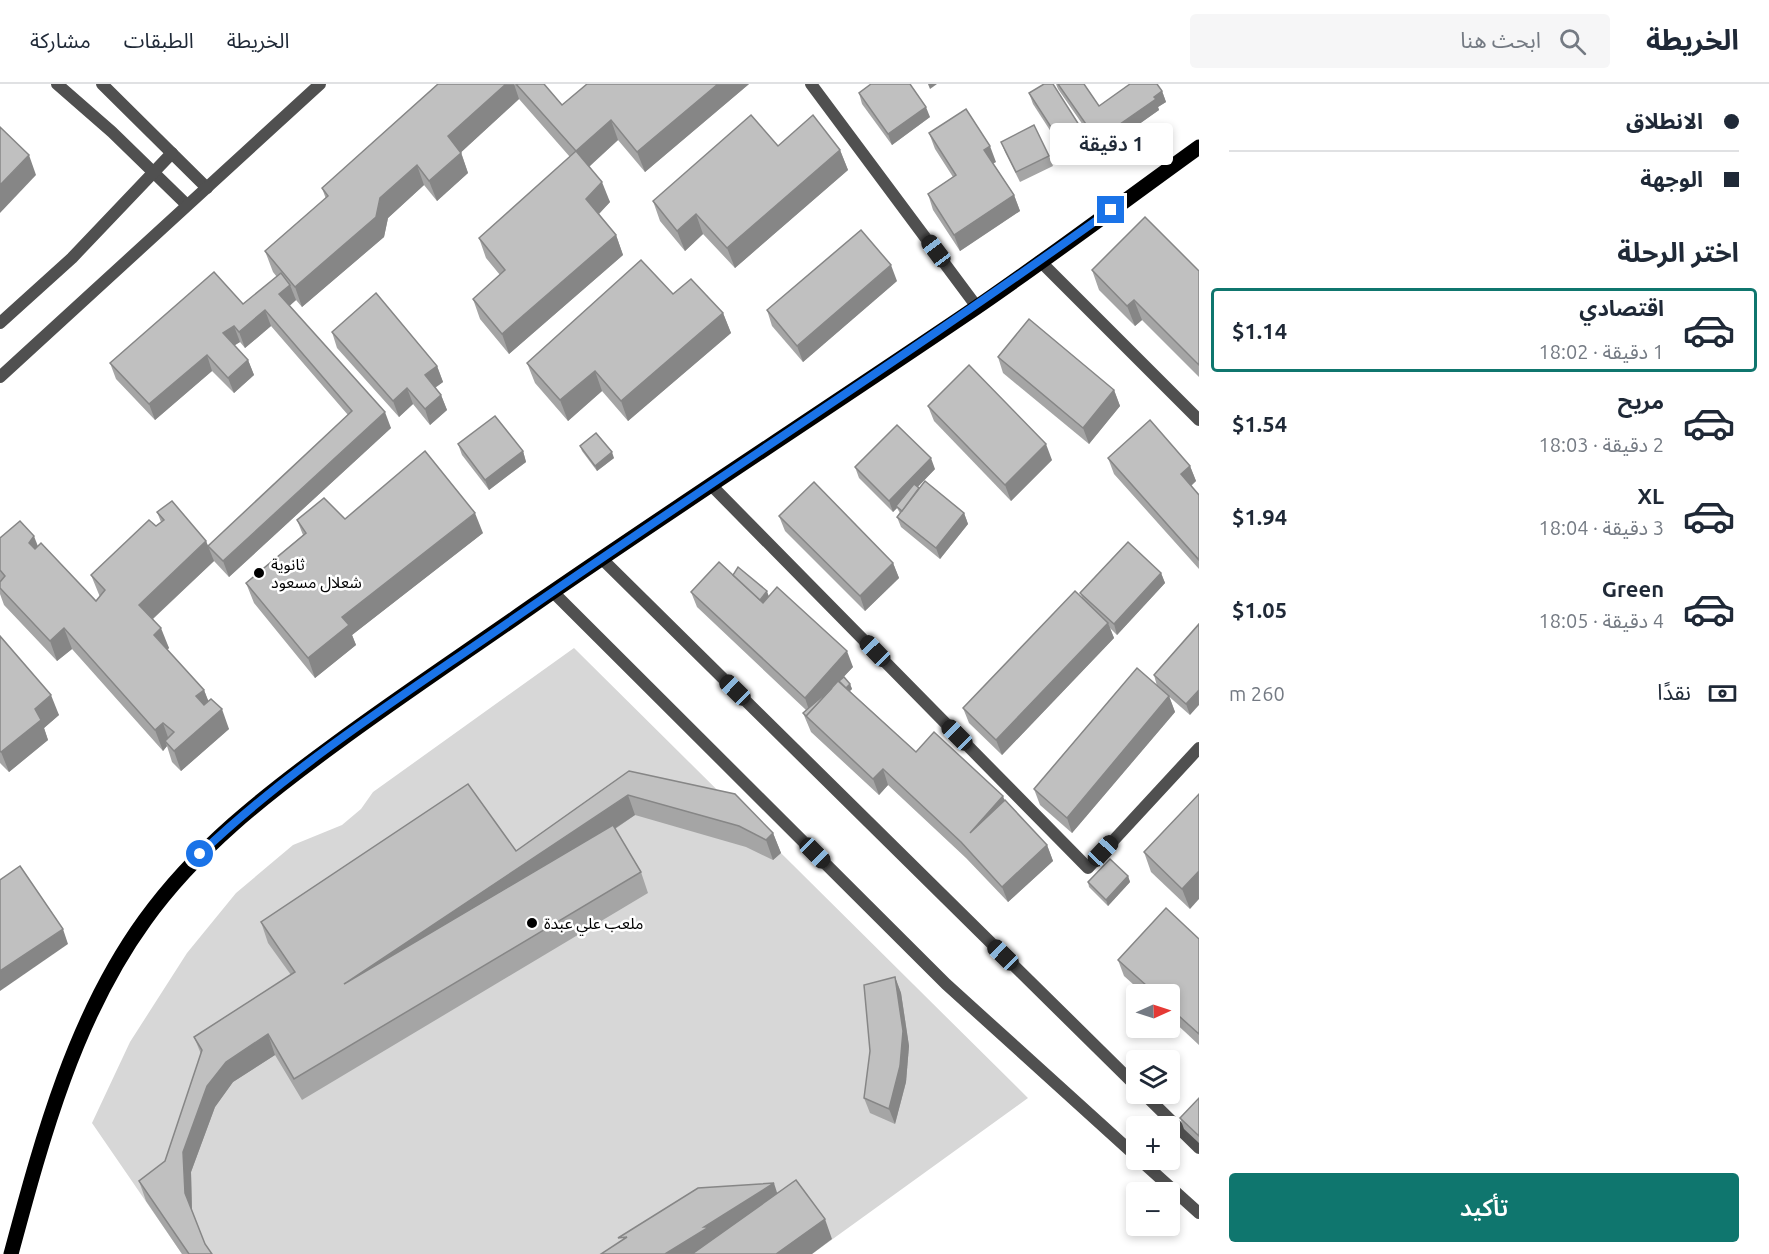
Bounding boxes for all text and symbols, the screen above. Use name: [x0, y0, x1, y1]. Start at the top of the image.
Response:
search box: [1190, 14, 1610, 68]
text: الخريطة: [1646, 24, 1739, 55]
icon: search: [1556, 25, 1589, 58]
text: ابحث هنا: [1460, 27, 1541, 52]
text: مشاركة: [30, 28, 91, 52]
text: الطبقات: [124, 28, 194, 52]
text: الخريطة: [227, 28, 290, 52]
text: الانطلاق: [1626, 108, 1703, 133]
callout: 1 دقيقة: [1050, 123, 1172, 165]
text: 1 دقيقة: [1079, 132, 1144, 155]
text: الوجهة: [1640, 166, 1703, 191]
route end: [1097, 196, 1124, 223]
car: [918, 231, 954, 271]
text: اختر الرحلة: [1617, 237, 1739, 267]
text: اقتصادي: [1579, 295, 1664, 320]
icon: car: [1682, 303, 1736, 357]
text: $1.14: [1232, 318, 1287, 343]
text: 1 دقيقة · 18:02: [1538, 340, 1664, 363]
text: مريح: [1618, 388, 1664, 413]
icon: car: [1682, 396, 1736, 450]
text: $1.54: [1232, 411, 1287, 436]
text: 2 دقيقة · 18:03: [1538, 433, 1664, 456]
text: XL: [1637, 483, 1664, 508]
icon: car: [1682, 489, 1736, 543]
text: $1.94: [1232, 504, 1287, 529]
text: 3 دقيقة · 18:04: [1538, 516, 1664, 539]
place label: ثانوية شعلال مسعود: [271, 555, 362, 593]
marker: ثانوية شعلال مسعود: [252, 566, 266, 580]
text: Green: [1602, 576, 1664, 601]
icon: car: [1682, 582, 1736, 636]
text: $1.05: [1232, 597, 1287, 622]
text: 4 دقيقة · 18:05: [1538, 609, 1664, 632]
car: [856, 632, 894, 670]
car: [716, 671, 754, 709]
icon: cash: [1706, 677, 1739, 710]
text: نقدًا: [1657, 679, 1691, 704]
text: 260 m: [1229, 682, 1285, 705]
car: [938, 716, 976, 754]
car: [1084, 832, 1122, 870]
car: [796, 834, 834, 872]
route start: [186, 840, 213, 867]
place label: ملعب علي عبدة: [544, 914, 644, 936]
marker: ملعب علي عبدة: [525, 916, 539, 930]
car: [984, 936, 1022, 974]
north arrow: [1126, 984, 1180, 1038]
map controls: [1126, 984, 1180, 1236]
button: layers: [1126, 1050, 1180, 1104]
button: +: [1126, 1116, 1180, 1170]
button: تأكيد: [1229, 1173, 1739, 1242]
button: −: [1126, 1182, 1180, 1236]

